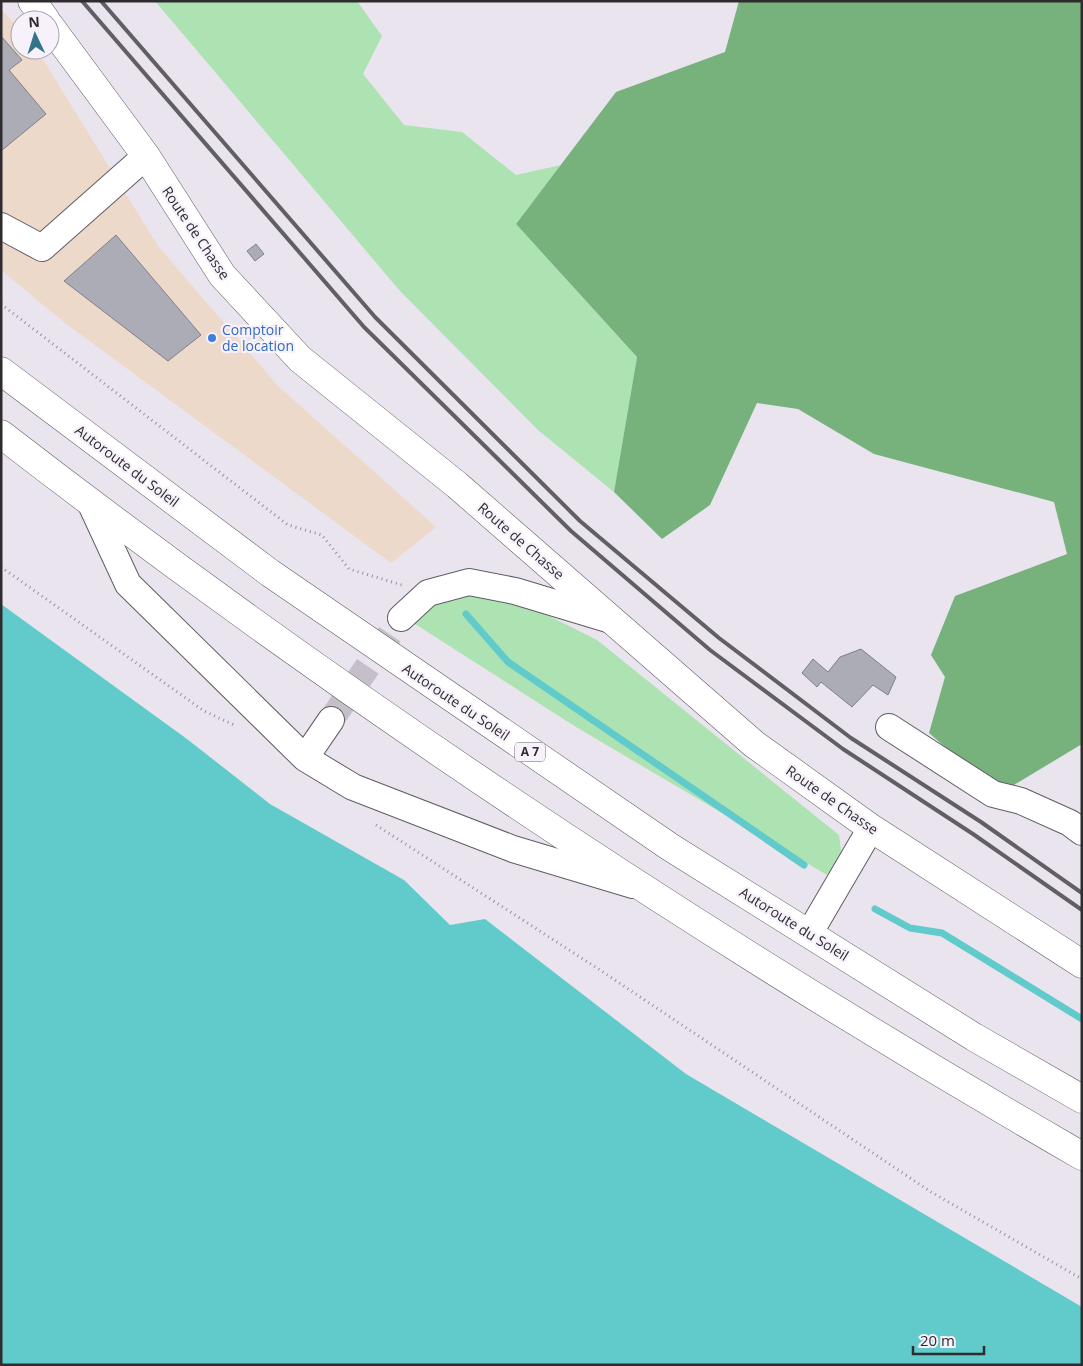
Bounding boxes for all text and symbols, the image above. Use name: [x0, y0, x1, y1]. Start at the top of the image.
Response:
north arrow: [10, 10, 60, 60]
text: N: [28, 12, 40, 31]
street label: Route de Chasse: [158, 182, 235, 283]
place label: Comptoir de location: [222, 320, 294, 355]
marker: Comptoir de location: [206, 332, 218, 344]
street label: Autoroute du Soleil: [72, 420, 183, 511]
street label: Route de Chasse: [474, 498, 569, 584]
street label: Autoroute du Soleil: [399, 659, 514, 745]
road number: A 7: [515, 742, 545, 762]
street label: Route de Chasse: [782, 761, 882, 839]
street label: Autoroute du Soleil: [736, 882, 852, 965]
scale bar: [913, 1324, 984, 1356]
text: 20 m: [920, 1330, 955, 1350]

